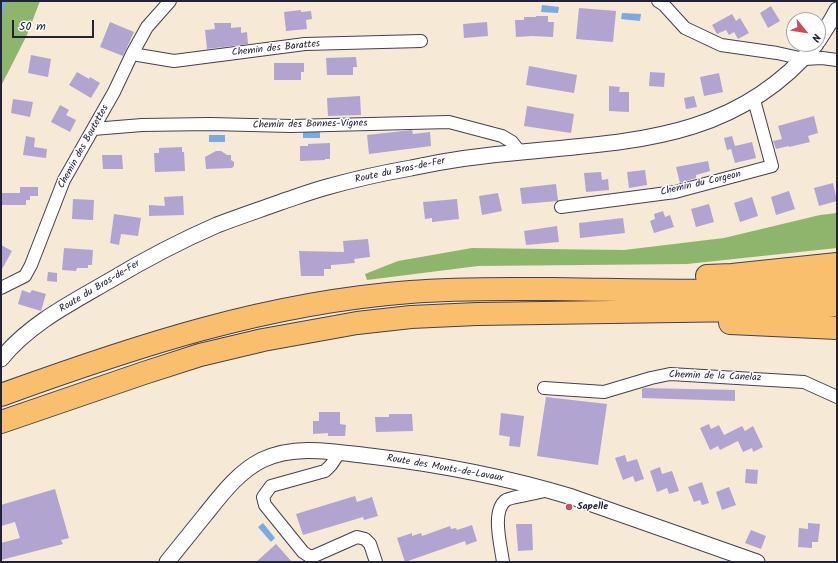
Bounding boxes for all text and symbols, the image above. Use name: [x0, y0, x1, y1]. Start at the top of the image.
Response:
scale bar: [14, 12, 96, 38]
north arrow: [786, 12, 826, 52]
text: 50 m: [19, 17, 46, 36]
text: N: [806, 30, 825, 45]
street label: Chemin des Barattes: [231, 38, 321, 60]
street label: Chemin des Boutettes: [56, 103, 112, 191]
street label: Chemin des Bonnes-Vignes: [253, 118, 367, 132]
street label: Route du Bras-de-Fer: [354, 156, 446, 186]
street label: Chemin du Corgeon: [660, 169, 742, 199]
street label: Route du Bras-de-Fer: [58, 258, 142, 316]
street label: Chemin de la Canelaz: [669, 369, 761, 385]
street label: Route des Monts-de-Lavaux: [386, 453, 504, 485]
place label: Sapelle: [577, 501, 608, 513]
marker: Sapelle: [564, 502, 574, 512]

